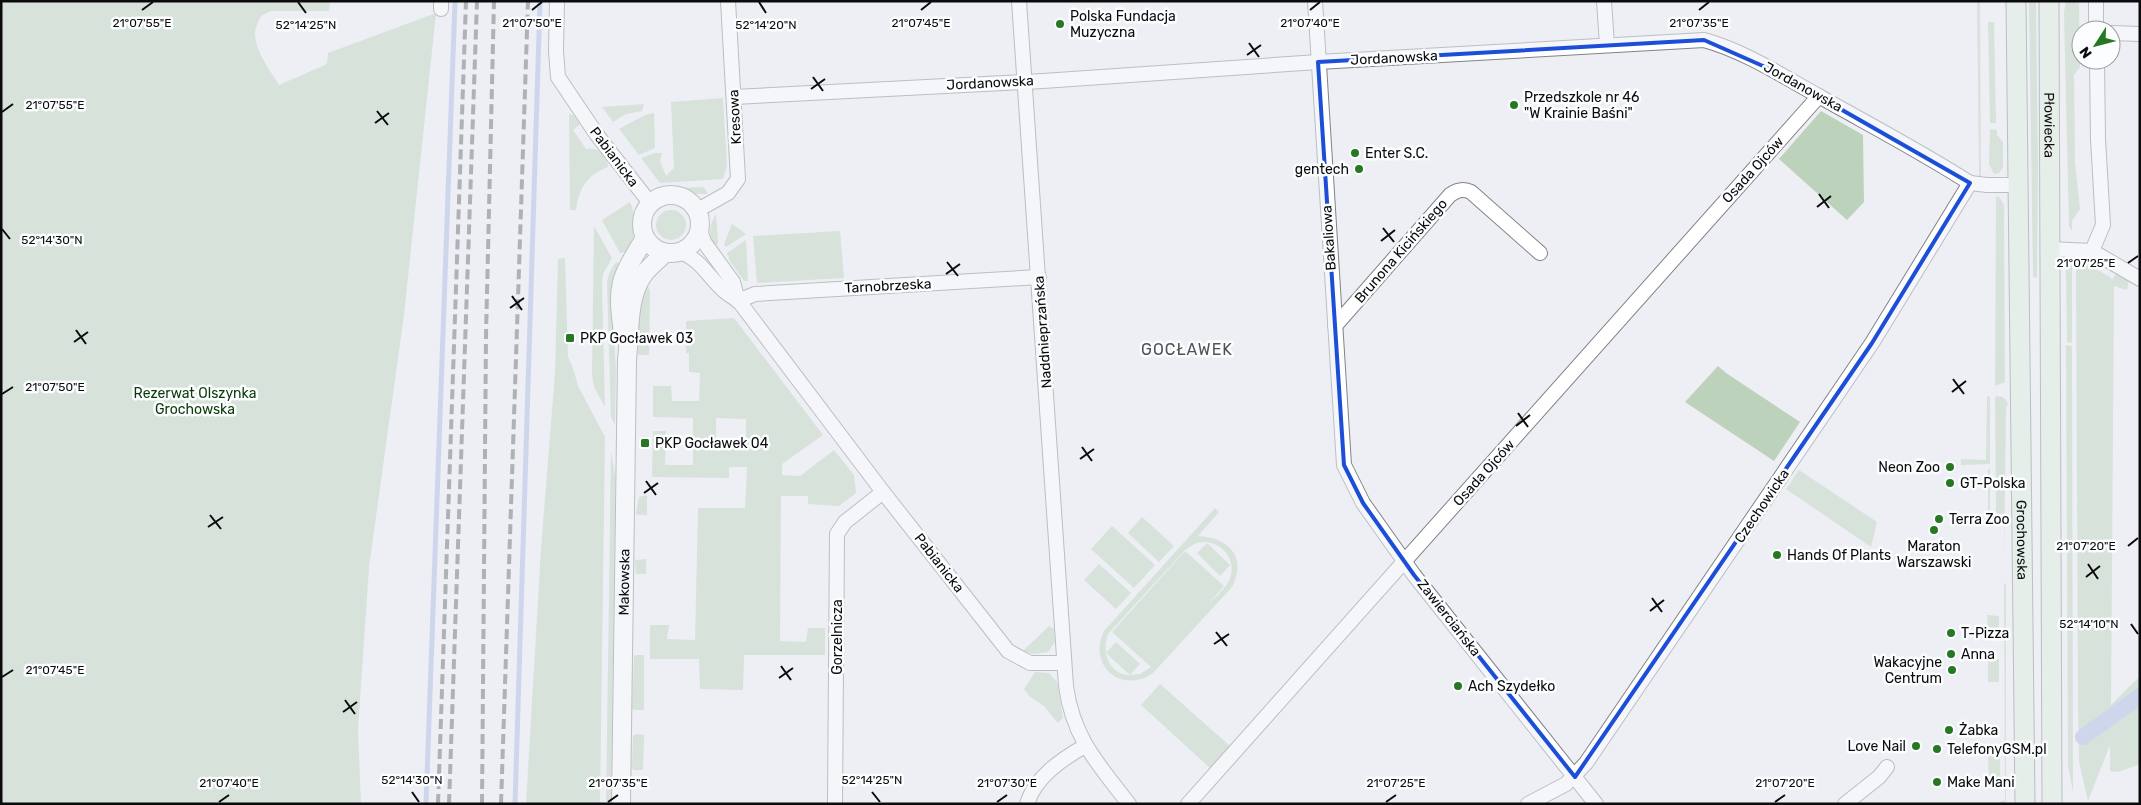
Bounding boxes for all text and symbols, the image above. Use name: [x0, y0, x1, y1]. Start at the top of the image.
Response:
place label: Polska Fundacja Muzyczna: [1070, 8, 1176, 41]
text: 21°07'55"E: [112, 16, 172, 30]
text: 21°07'50"E: [502, 16, 562, 30]
text: 21°07'45"E: [892, 16, 950, 30]
text: 21°07'40"E: [1280, 16, 1340, 30]
text: 21°07'35"E: [1669, 16, 1729, 30]
text: 52°14'25"N: [276, 18, 336, 32]
text: 52°14'20"N: [735, 18, 797, 32]
marker: Polska Fundacja Muzyczna: [1054, 18, 1066, 30]
north arrow: [2071, 20, 2121, 70]
text: N: [2076, 43, 2096, 61]
street label: Jordanowska: [1350, 47, 1438, 69]
street label: Jordanowska: [1761, 58, 1845, 116]
street label: Jordanowska: [946, 72, 1034, 94]
street label: Kresowa: [725, 89, 745, 145]
place label: Przedszkole nr 46 "W Krainie Baśni": [1524, 89, 1639, 122]
street label: Płowiecka: [2041, 92, 2058, 158]
text: 21°07'55"E: [25, 98, 85, 112]
marker: Przedszkole nr 46 "W Krainie Baśni": [1508, 99, 1520, 111]
street label: Pabianicka: [586, 124, 642, 190]
street label: Osada Ojców: [1719, 133, 1787, 207]
place label: Enter S.C.: [1365, 145, 1428, 162]
marker: Enter S.C.: [1349, 147, 1361, 159]
place label: gentech: [1295, 161, 1349, 178]
marker: gentech: [1353, 163, 1365, 175]
street label: Brunona Kicińskiego: [1351, 195, 1451, 307]
street label: Bakaliowa: [1318, 205, 1340, 271]
text: 52°14'30"N: [21, 233, 83, 247]
text: 21°07'25"E: [2056, 256, 2116, 270]
street label: Tarnobrzeska: [844, 275, 932, 297]
street label: Naddnieprzańska: [1031, 275, 1055, 389]
place label: PKP Gocławek 03: [580, 330, 693, 347]
marker: PKP Gocławek 03: [564, 332, 576, 344]
district label: GOCŁAWEK: [1141, 340, 1233, 359]
text: 21°07'50"E: [25, 380, 85, 394]
park label: Rezerwat Olszynka Grochowska: [134, 385, 256, 418]
place label: PKP Gocławek 04: [655, 435, 769, 452]
street label: Osada Ojców: [1450, 436, 1518, 510]
marker: PKP Gocławek 04: [639, 437, 651, 449]
place label: Neon Zoo: [1878, 459, 1940, 476]
marker: Neon Zoo: [1944, 461, 1956, 473]
street label: Czechowicka: [1731, 466, 1793, 546]
place label: GT-Polska: [1960, 475, 2026, 492]
marker: GT-Polska: [1944, 477, 1956, 489]
street label: Grochowska: [2013, 500, 2031, 580]
place label: Terra Zoo: [1949, 511, 2010, 528]
marker: Terra Zoo: [1933, 513, 1945, 525]
marker: Maraton Warszawski: [1928, 524, 1940, 536]
street label: Pabianicka: [911, 530, 967, 596]
place label: Maraton Warszawski: [1897, 538, 1971, 571]
text: 21°07'20"E: [2056, 539, 2116, 553]
place label: Hands Of Plants: [1787, 547, 1891, 564]
street label: Makowska: [615, 549, 633, 615]
marker: Hands Of Plants: [1771, 549, 1783, 561]
street label: Zawierciańska: [1414, 576, 1484, 660]
street label: Gorzelnicza: [829, 599, 846, 675]
text: 52°14'10"N: [2059, 617, 2119, 631]
place label: T-Pizza: [1961, 625, 2009, 642]
marker: T-Pizza: [1945, 627, 1957, 639]
place label: Anna: [1961, 646, 1995, 663]
marker: Anna: [1945, 648, 1957, 660]
place label: Wakacyjne Centrum: [1873, 654, 1942, 687]
text: 21°07'45"E: [26, 663, 84, 677]
marker: Wakacyjne Centrum: [1946, 664, 1958, 676]
place label: Ach Szydełko: [1468, 678, 1555, 695]
marker: Ach Szydełko: [1452, 680, 1464, 692]
place label: Żabka: [1959, 722, 1998, 739]
marker: Żabka: [1943, 724, 1955, 736]
place label: Love Nail: [1847, 738, 1906, 755]
marker: Love Nail: [1910, 740, 1922, 752]
place label: TelefonyGSM.pl: [1947, 741, 2047, 758]
marker: TelefonyGSM.pl: [1931, 743, 1943, 755]
text: 52°14'30"N: [381, 773, 443, 787]
text: 52°14'25"N: [842, 773, 902, 787]
place label: Make Mani: [1947, 774, 2015, 791]
text: 21°07'40"E: [199, 776, 259, 790]
text: 21°07'35"E: [588, 776, 648, 790]
text: 21°07'30"E: [977, 776, 1037, 790]
text: 21°07'25"E: [1366, 776, 1426, 790]
text: 21°07'20"E: [1755, 776, 1815, 790]
marker: Make Mani: [1931, 776, 1943, 788]

